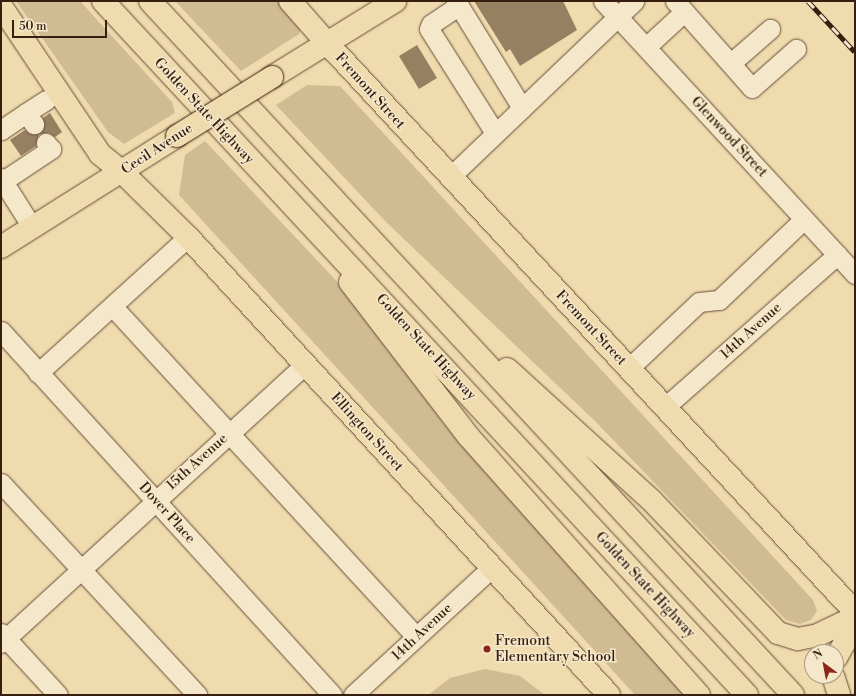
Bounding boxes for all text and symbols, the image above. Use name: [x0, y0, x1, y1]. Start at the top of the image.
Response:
scale bar: [14, 12, 109, 38]
text: 50 m: [19, 19, 47, 34]
street label: Fremont Street: [332, 50, 408, 132]
street label: Golden State Highway: [151, 55, 257, 167]
street label: Glenwood Street: [687, 93, 771, 181]
street label: Cecil Avenue: [118, 120, 196, 178]
street label: Fremont Street: [552, 287, 630, 369]
street label: Golden State Highway: [373, 291, 479, 403]
street label: 14th Avenue: [717, 299, 785, 363]
street label: Ellington Street: [327, 389, 407, 475]
street label: 15th Avenue: [163, 430, 231, 494]
street label: Dover Place: [135, 479, 199, 547]
street label: Golden State Highway: [592, 529, 698, 641]
street label: 14th Avenue: [388, 600, 456, 664]
place label: Fremont Elementary School: [495, 633, 615, 666]
marker: Fremont Elementary School: [482, 644, 492, 654]
north arrow: [804, 644, 844, 684]
text: N: [811, 646, 826, 663]

